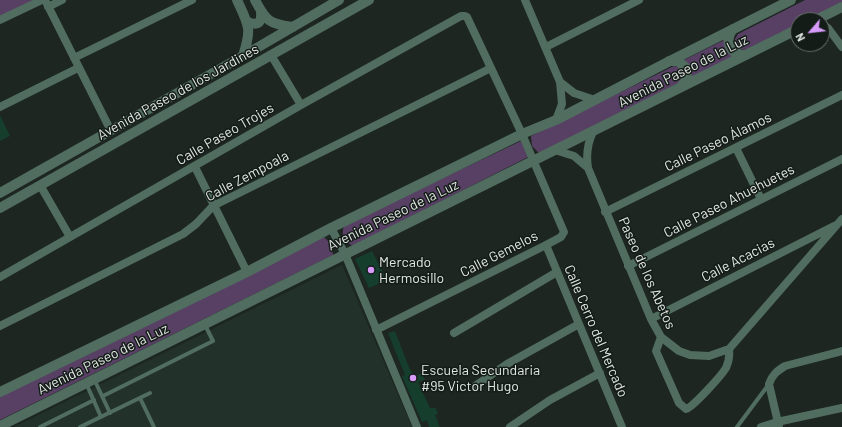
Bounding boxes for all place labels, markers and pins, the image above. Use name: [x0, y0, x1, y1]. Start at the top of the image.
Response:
place label: Mercado Hermosillo: [379, 254, 444, 286]
marker: Mercado Hermosillo: [366, 265, 376, 275]
place label: Escuela Secundaria #95 Victor Hugo: [421, 362, 540, 394]
marker: Escuela Secundaria #95 Victor Hugo: [408, 373, 418, 383]

